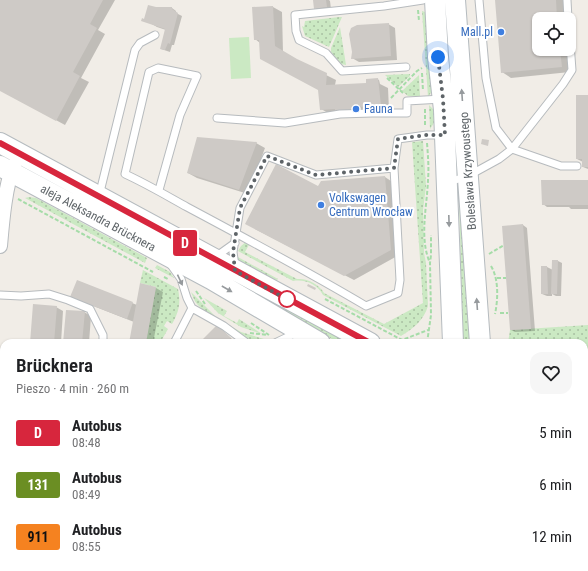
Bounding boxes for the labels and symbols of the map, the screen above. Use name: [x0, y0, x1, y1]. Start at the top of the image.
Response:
place label: Mall.pl: [461, 25, 493, 39]
marker: Mall.pl: [496, 27, 506, 37]
your location: [428, 47, 448, 67]
one-way arrow: [458, 89, 465, 101]
place label: Fauna: [364, 102, 393, 116]
marker: Fauna: [351, 104, 361, 114]
street label: Bolesława Krzywoustego: [457, 112, 479, 230]
street label: aleja Aleksandra Brücknera: [38, 182, 158, 254]
place label: Volkswagen Centrum Wrocław: [329, 191, 413, 219]
marker: Volkswagen Centrum Wrocław: [316, 200, 326, 210]
one-way arrow: [445, 215, 452, 227]
line badge: D: [172, 230, 198, 256]
one-way arrow: [177, 274, 183, 286]
one-way arrow: [221, 285, 233, 292]
unlabelled marker: [278, 290, 296, 308]
one-way arrow: [473, 298, 480, 310]

